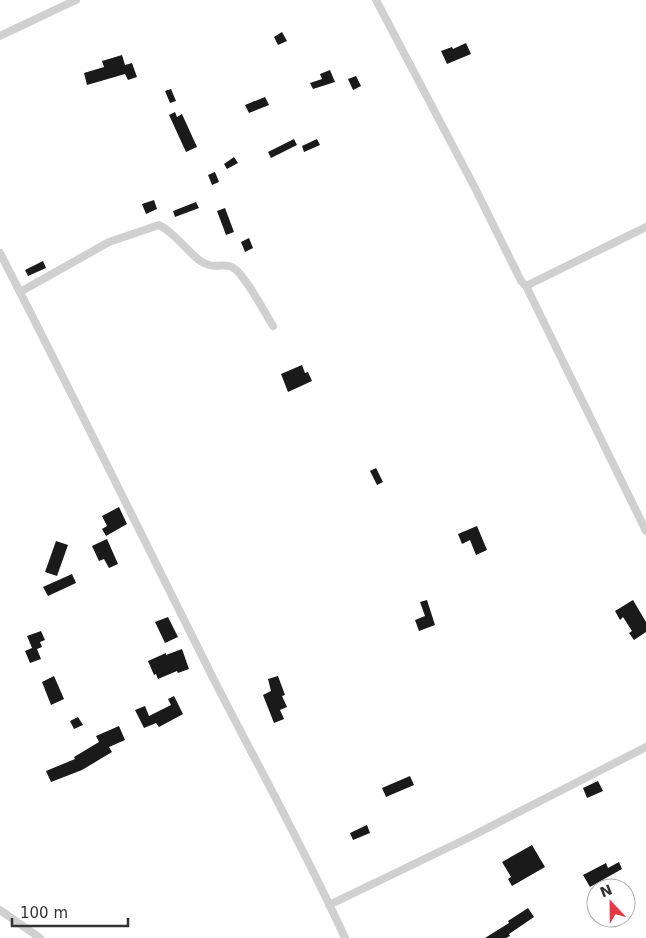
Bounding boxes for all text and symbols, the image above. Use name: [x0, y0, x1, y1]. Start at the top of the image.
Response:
north arrow: [586, 878, 636, 928]
text: N: [598, 881, 615, 901]
scale bar: [12, 896, 129, 928]
text: 100 m: [20, 904, 68, 922]

